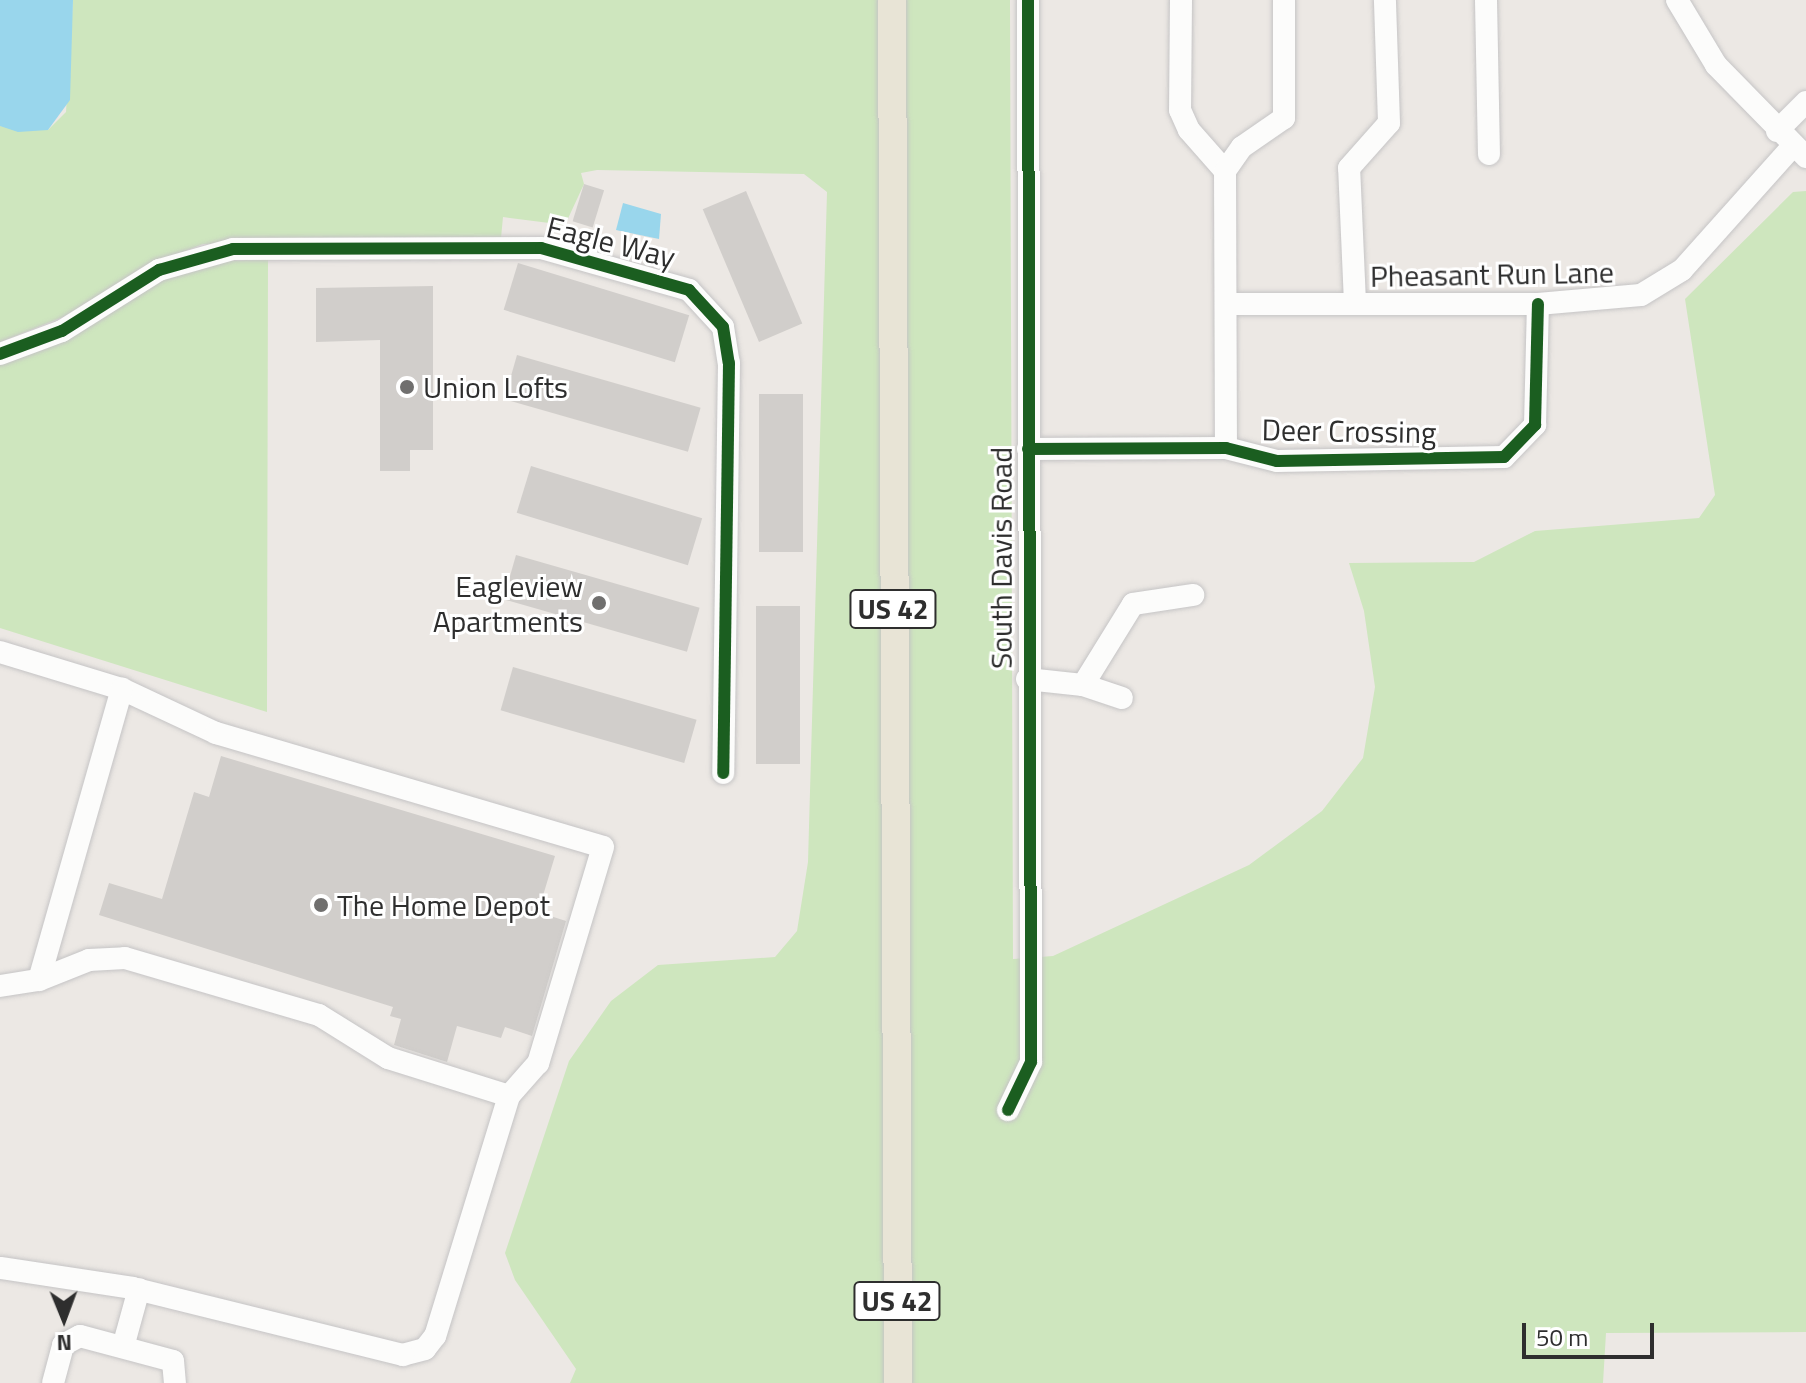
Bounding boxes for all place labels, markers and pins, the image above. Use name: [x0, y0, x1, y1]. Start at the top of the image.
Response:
place label: Union Lofts: [423, 369, 568, 405]
marker: Union Lofts: [398, 378, 416, 396]
place label: Eagleview Apartments: [433, 568, 583, 638]
marker: Eagleview Apartments: [590, 594, 608, 612]
place label: The Home Depot: [337, 887, 550, 923]
marker: The Home Depot: [312, 896, 330, 914]

